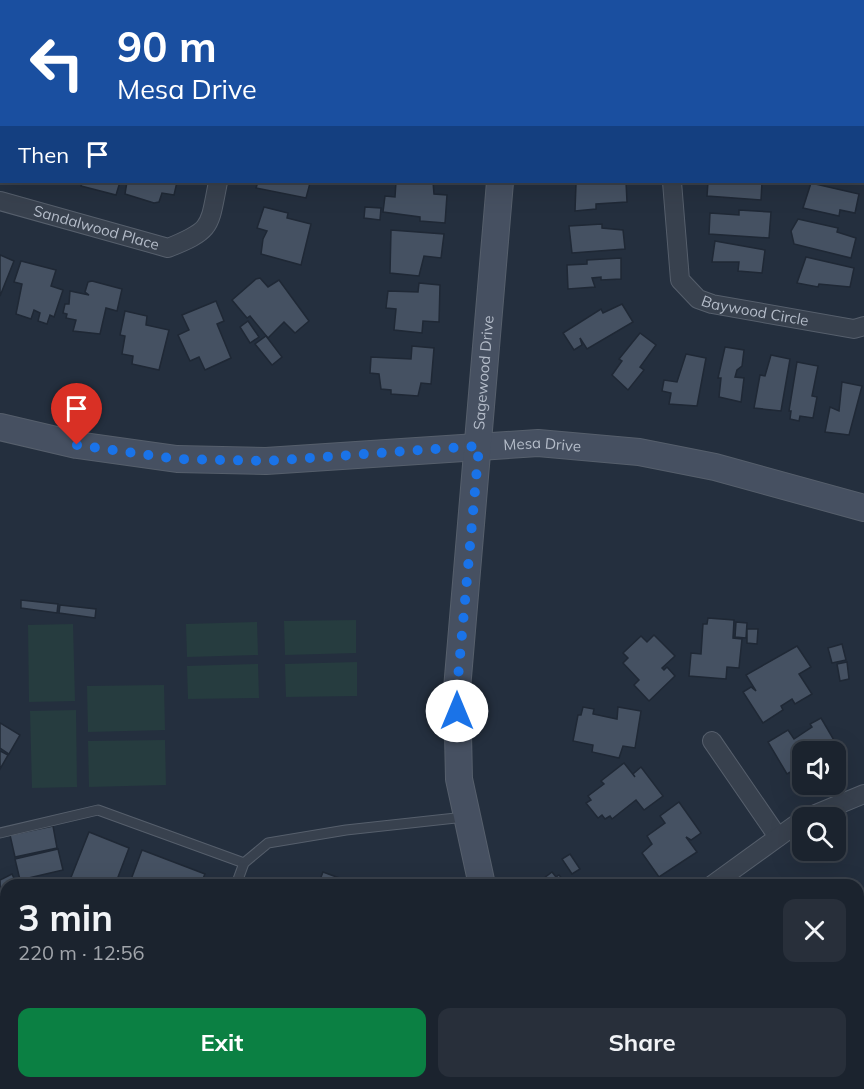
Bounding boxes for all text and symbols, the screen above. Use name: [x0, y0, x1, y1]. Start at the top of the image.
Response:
text: 90 m: [117, 20, 217, 73]
icon: left: [18, 24, 96, 102]
text: Mesa Drive: [117, 72, 257, 106]
icon: arrive: [81, 138, 114, 171]
text: Then: [18, 141, 69, 169]
street label: Sandalwood Place: [31, 201, 161, 254]
street label: Baywood Circle: [699, 291, 810, 330]
street label: Sagewood Drive: [469, 315, 498, 431]
pin: [51, 383, 102, 445]
icon: arrive: [60, 392, 93, 425]
street label: Mesa Drive: [503, 433, 582, 456]
position arrow: [425, 679, 489, 743]
map controls: [792, 741, 846, 861]
button: sound: [792, 741, 846, 795]
button: search: [792, 807, 846, 861]
text: 3 min: [18, 895, 113, 940]
button: close: [783, 899, 846, 962]
text: 220 m · 12:56: [18, 940, 144, 965]
button: Exit: [18, 1008, 426, 1077]
button: Share: [438, 1008, 846, 1077]

